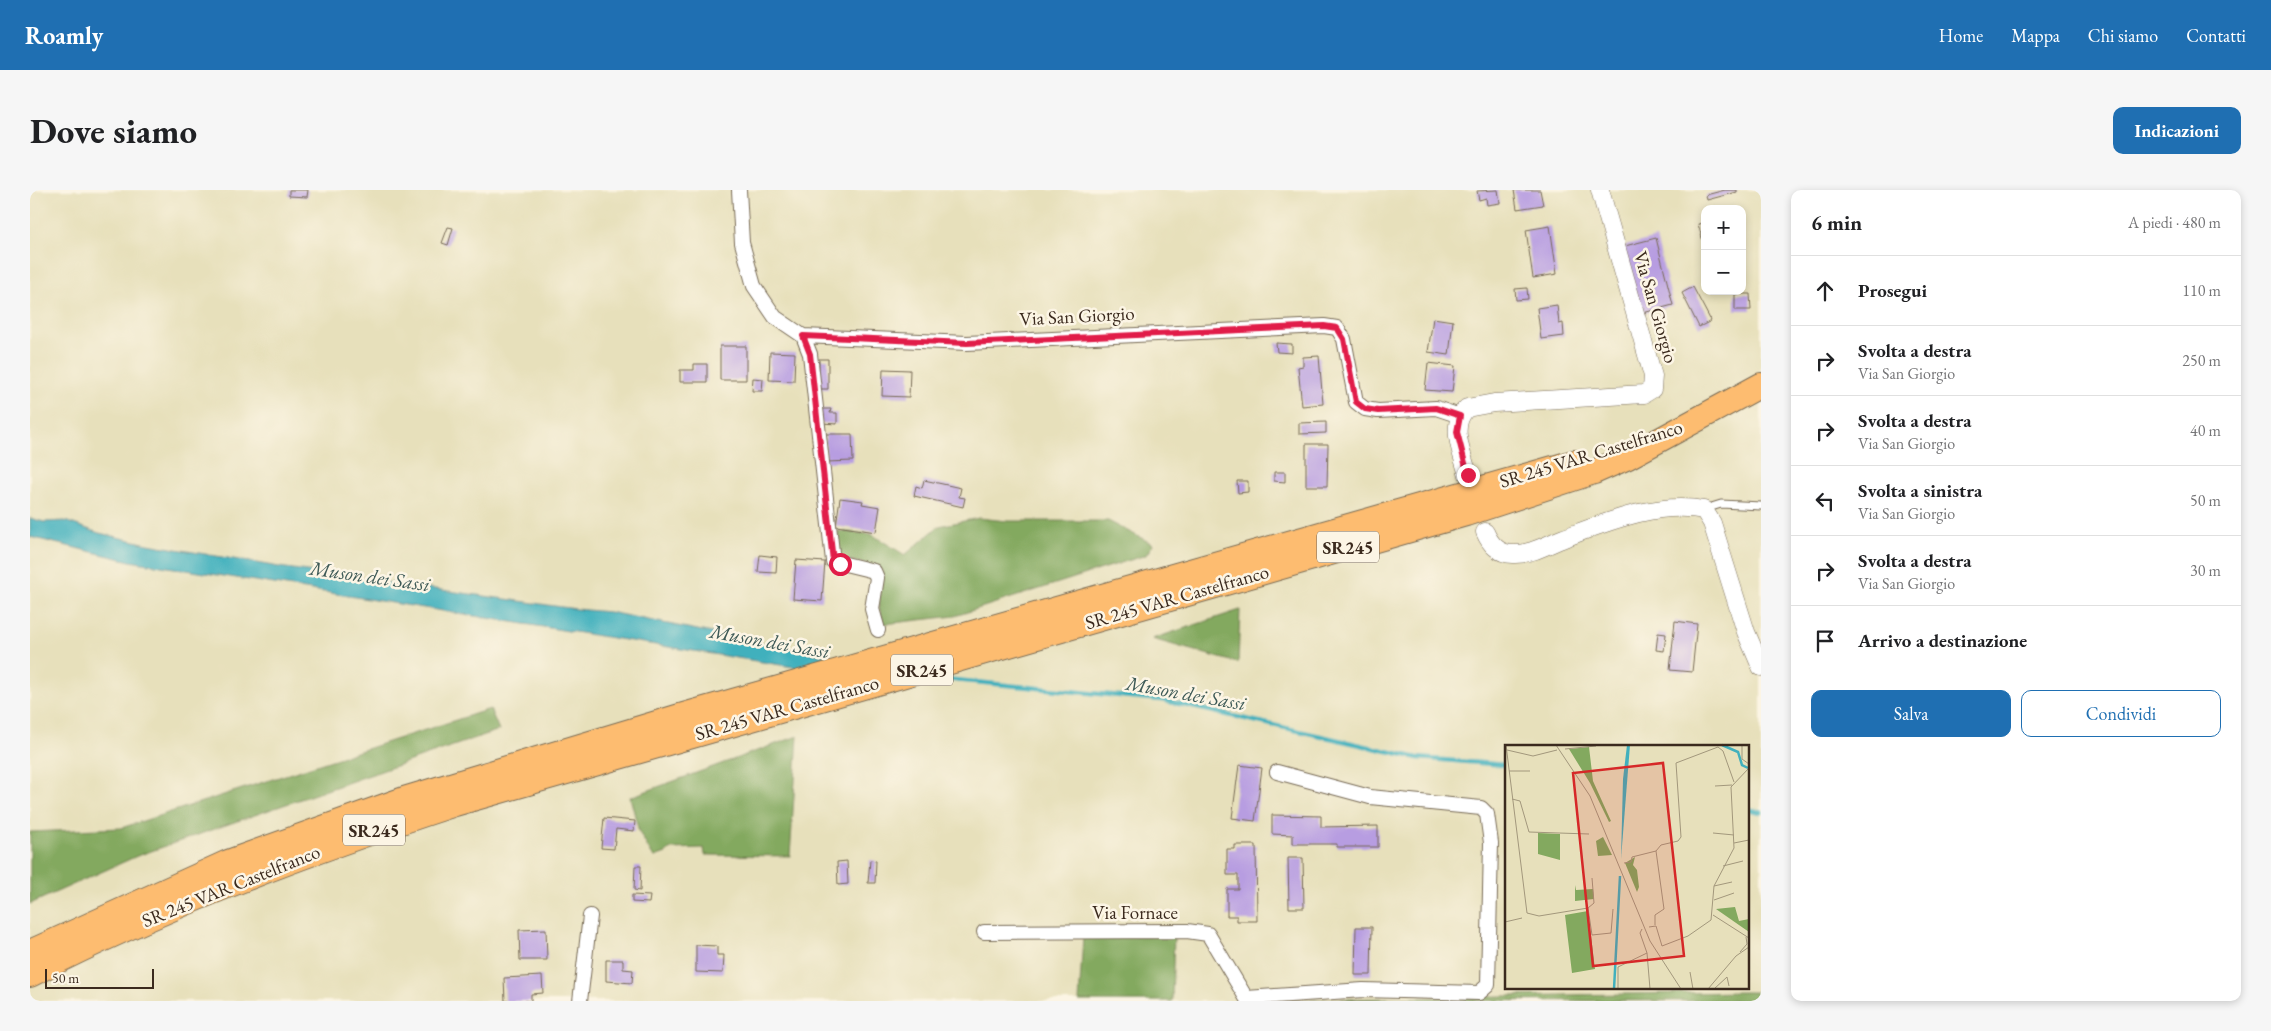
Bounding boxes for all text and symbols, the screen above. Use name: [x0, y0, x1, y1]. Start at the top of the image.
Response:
text: Roamly: [25, 20, 103, 51]
text: Home: [1939, 24, 1983, 47]
text: Mappa: [2011, 24, 2060, 47]
text: Chi siamo: [2088, 24, 2158, 47]
text: Contatti: [2186, 24, 2246, 47]
button: Indicazioni: [2113, 107, 2241, 154]
text: Dove siamo: [30, 108, 197, 153]
map controls: [1701, 205, 1746, 295]
button: +: [1701, 205, 1746, 250]
text: 6 min: [1811, 209, 1862, 236]
text: A piedi · 480 m: [2128, 212, 2221, 233]
street label: Via San Giorgio: [1628, 248, 1684, 366]
button: −: [1701, 250, 1746, 295]
icon: ahead: [1811, 277, 1839, 305]
text: Prosegui: [1858, 278, 1927, 303]
text: 110 m: [2182, 280, 2221, 301]
street label: Via San Giorgio: [1019, 301, 1135, 331]
text: Svolta a destra: [1858, 338, 1972, 363]
icon: right: [1811, 347, 1839, 375]
text: 250 m: [2182, 350, 2221, 371]
text: Via San Giorgio: [1858, 363, 1955, 384]
text: Svolta a destra: [1858, 408, 1972, 433]
street label: SR 245 VAR Castelfranco: [1496, 414, 1686, 494]
icon: right: [1811, 417, 1839, 445]
text: 40 m: [2190, 420, 2221, 441]
text: Via San Giorgio: [1858, 433, 1955, 454]
route end: [1457, 464, 1480, 487]
text: Svolta a sinistra: [1858, 478, 1982, 503]
icon: left: [1811, 487, 1839, 515]
text: 50 m: [2190, 490, 2221, 511]
text: Via San Giorgio: [1858, 503, 1955, 524]
road number: SR245: [1317, 532, 1379, 562]
text: Svolta a destra: [1858, 548, 1972, 573]
route start: [829, 553, 852, 576]
water label: Muson dei Sassi: [307, 555, 433, 597]
icon: right: [1811, 557, 1839, 585]
street label: SR 245 VAR Castelfranco: [1082, 559, 1272, 635]
text: 30 m: [2190, 560, 2221, 581]
text: Via San Giorgio: [1858, 573, 1955, 594]
water label: Muson dei Sassi: [707, 618, 833, 664]
icon: arrive: [1811, 627, 1839, 655]
text: Arrivo a destinazione: [1858, 628, 2027, 653]
road number: SR245: [891, 654, 953, 686]
street label: SR 245 VAR Castelfranco: [692, 670, 882, 746]
water label: Muson dei Sassi: [1123, 670, 1249, 716]
button: Salva: [1811, 690, 2011, 737]
button: Condividi: [2021, 690, 2221, 737]
inset map: [1505, 745, 1748, 988]
road number: SR245: [343, 814, 405, 846]
street label: SR 245 VAR Castelfranco: [138, 839, 324, 933]
street label: Via Fornace: [1092, 900, 1178, 925]
scale bar: [45, 966, 154, 989]
text: 50 m: [52, 969, 79, 987]

